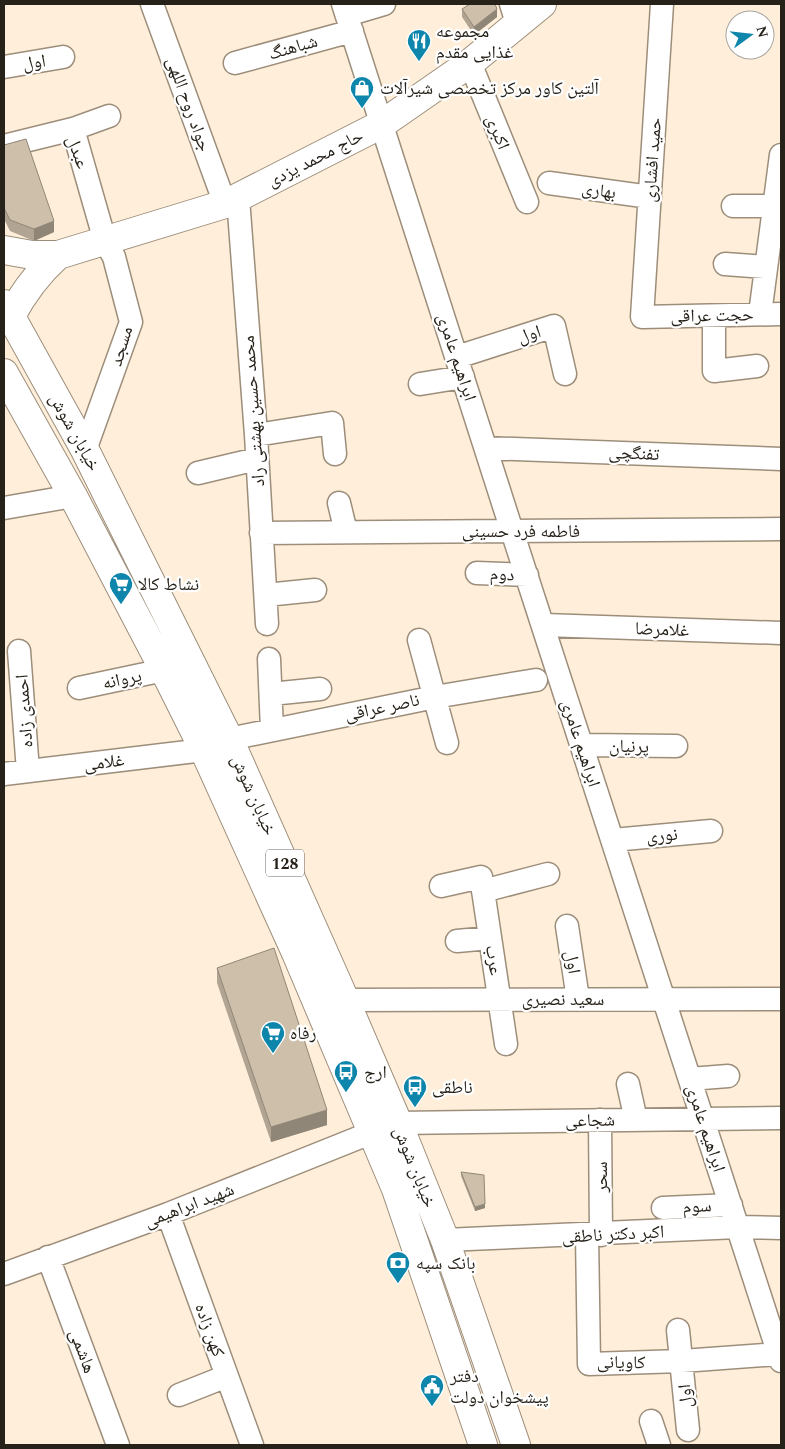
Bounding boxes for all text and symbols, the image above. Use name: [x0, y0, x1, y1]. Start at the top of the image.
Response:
north arrow: [725, 10, 775, 60]
place label: مجموعه غذایی مقدم: [436, 18, 513, 66]
text: N: [750, 24, 774, 40]
street label: شباهنگ: [265, 28, 321, 67]
restaurant icon: مجموعه غذایی مقدم: [406, 28, 432, 62]
street label: اول: [20, 47, 48, 78]
street label: جواد روح اللهی: [159, 53, 218, 155]
shop icon: آلتین کاور مرکز تخصصی شیرآلات: [349, 75, 375, 109]
place label: آلتین کاور مرکز تخصصی شیرآلات: [380, 75, 599, 102]
street label: اکبری: [478, 111, 517, 154]
street label: حمید افشاری: [636, 117, 669, 203]
street label: حاج محمد یزدی: [262, 123, 368, 194]
street label: عبدل: [59, 132, 96, 173]
street label: بهاری: [580, 175, 618, 206]
street label: حجت عراقی: [670, 301, 754, 330]
street label: ابراهیم عامری: [430, 310, 483, 404]
street label: اول: [514, 318, 544, 351]
street label: مسجد: [103, 323, 140, 370]
street label: محمد حسین بهشتی راد: [235, 335, 272, 487]
street label: خیابان شوش: [42, 388, 107, 476]
street label: تفنگچی: [608, 439, 660, 468]
street label: فاطمه فرد حسینی: [462, 518, 580, 545]
street label: دوم: [489, 561, 515, 588]
supermarket icon: نشاط کالا: [108, 571, 134, 605]
place label: نشاط کالا: [138, 571, 199, 598]
street label: غلامرضا: [634, 615, 690, 644]
street label: پروانه: [100, 662, 144, 697]
street label: احمدی زاده: [8, 673, 41, 748]
street label: ناصر عراقی: [342, 686, 422, 729]
street label: ابراهیم عامری: [554, 696, 607, 790]
street label: پرنیان: [609, 733, 649, 760]
street label: غلامی: [82, 747, 126, 778]
street label: خیابان شوش: [224, 751, 283, 840]
street label: نوری: [645, 821, 679, 850]
road number: 128: [266, 850, 304, 876]
street label: عرب: [478, 943, 509, 977]
street label: اول: [557, 948, 588, 976]
street label: سعید نصیری: [522, 986, 604, 1013]
supermarket icon: رفاه: [260, 1020, 286, 1054]
place label: رفاه: [290, 1020, 316, 1047]
bus stop icon: ارج: [333, 1059, 359, 1093]
place label: ارج: [364, 1059, 387, 1086]
bus stop icon: ناطقی: [402, 1074, 428, 1108]
place label: ناطقی: [432, 1074, 473, 1101]
street label: ابراهیم عامری: [679, 1081, 732, 1175]
street label: شجاعی: [565, 1107, 615, 1134]
street label: خیابان شوش: [386, 1122, 443, 1212]
street label: سحر: [588, 1161, 615, 1194]
street label: شهید ابراهیمی: [140, 1176, 238, 1235]
street label: سوم: [682, 1192, 712, 1221]
street label: اکبر دکتر ناطقی: [561, 1218, 665, 1251]
bank icon: بانک سپه: [385, 1250, 411, 1284]
place label: بانک سپه: [416, 1250, 475, 1277]
street label: کهن زاده: [187, 1300, 232, 1361]
street label: هاشمی: [62, 1325, 103, 1377]
street label: کاویانی: [597, 1349, 646, 1376]
place label: دفتر پیشخوان دولت: [449, 1363, 549, 1411]
public building icon: دفتر پیشخوان دولت: [419, 1373, 445, 1407]
street label: اول: [671, 1383, 700, 1409]

